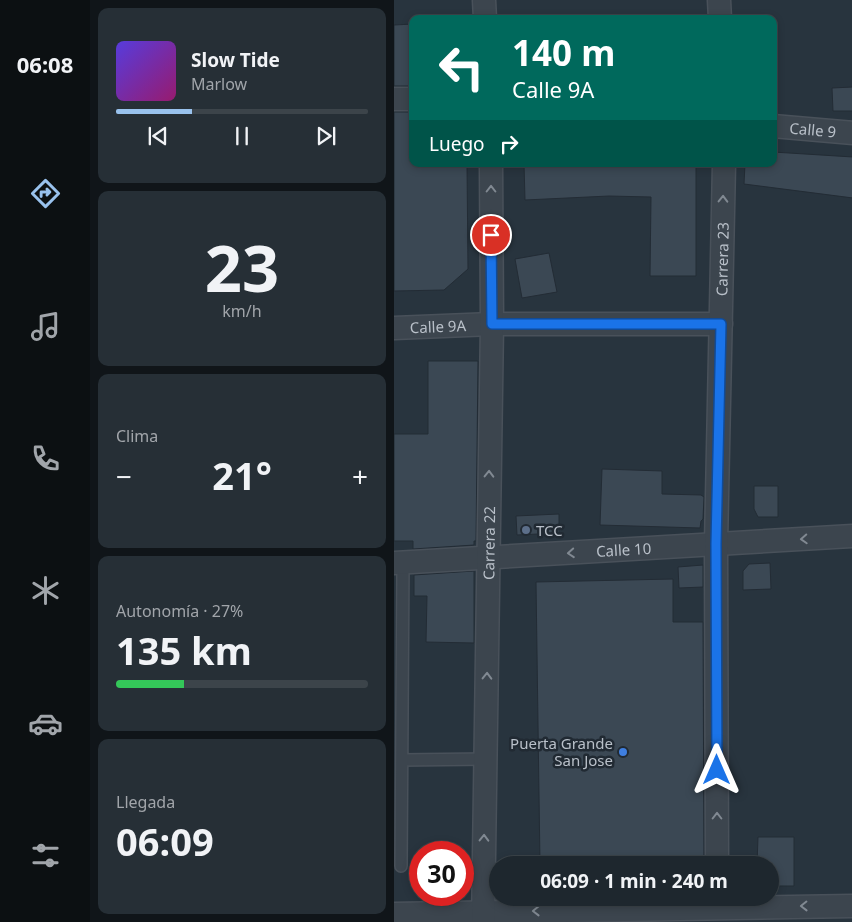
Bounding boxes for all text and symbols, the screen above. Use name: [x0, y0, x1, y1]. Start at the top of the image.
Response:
text: 140 m: [512, 29, 615, 76]
icon: left: [429, 35, 494, 100]
text: Slow Tide: [191, 47, 280, 73]
text: 06:08: [17, 49, 73, 79]
text: Marlow: [191, 73, 247, 95]
text: Calle 9A: [512, 74, 594, 104]
street label: Calle 9: [789, 117, 837, 141]
icon: previous: [144, 122, 172, 150]
icon: pause: [228, 122, 256, 150]
icon: next: [312, 122, 340, 150]
icon: right: [495, 130, 523, 158]
text: Luego: [429, 131, 485, 157]
icon: directions: [28, 176, 63, 211]
one-way arrow: [486, 185, 496, 193]
one-way arrow: [718, 195, 729, 203]
pin: [470, 214, 512, 256]
icon: arrive: [477, 221, 505, 249]
street label: Carrera 23: [711, 222, 733, 296]
text: 23: [205, 223, 279, 311]
text: km/h: [222, 300, 262, 322]
icon: music: [28, 309, 63, 344]
street label: Calle 9A: [409, 315, 467, 337]
text: Clima: [116, 425, 158, 447]
icon: phone: [28, 441, 63, 476]
text: 21°: [212, 449, 272, 501]
text: −: [116, 457, 132, 495]
text: +: [352, 457, 368, 495]
one-way arrow: [484, 470, 494, 478]
street label: Carrera 22: [478, 506, 499, 580]
place label: TCC: [536, 520, 563, 540]
marker: TCC: [520, 524, 532, 536]
one-way arrow: [799, 533, 807, 544]
street label: Calle 10: [595, 538, 652, 561]
one-way arrow: [567, 547, 575, 558]
icon: climate: [28, 573, 63, 608]
text: Autonomía · 27%: [116, 600, 243, 622]
text: 135 km: [116, 624, 252, 676]
one-way arrow: [482, 672, 492, 680]
icon: car: [28, 706, 63, 741]
place label: Puerta Grande San Jose: [510, 733, 613, 770]
position arrow: [690, 743, 742, 795]
marker: Puerta Grande San Jose: [617, 746, 629, 758]
text: Llegada: [116, 791, 175, 813]
one-way arrow: [712, 812, 722, 820]
text: 06:09: [116, 815, 214, 867]
one-way arrow: [479, 834, 490, 842]
icon: filters: [28, 838, 63, 873]
speed limit sign: 30: [409, 841, 474, 906]
text: 06:09 · 1 min · 240 m: [540, 868, 728, 894]
one-way arrow: [799, 901, 807, 912]
one-way arrow: [532, 906, 540, 917]

